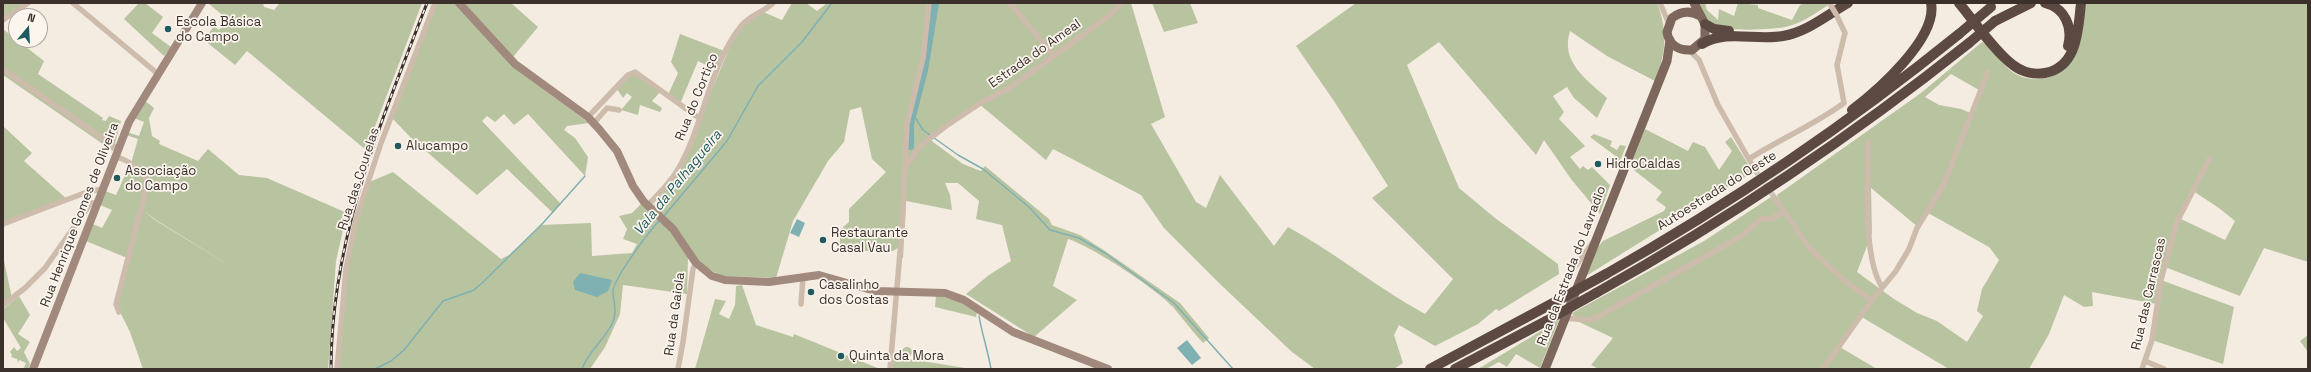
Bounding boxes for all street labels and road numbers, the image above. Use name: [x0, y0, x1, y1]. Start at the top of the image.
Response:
street label: Estrada do Ameal: [986, 16, 1084, 92]
street label: Rua do Cortiço: [672, 51, 722, 143]
street label: Rua Henrique Gomes de Oliveira: [37, 120, 123, 310]
street label: Rua das Courelas: [335, 126, 383, 232]
street label: Autoestrada do Oeste: [1654, 148, 1780, 234]
street label: Rua da Estrada do Lavradio: [1534, 184, 1610, 348]
street label: Rua das Carrascas: [2129, 236, 2169, 352]
street label: Rua da Gaiola: [661, 271, 689, 357]

